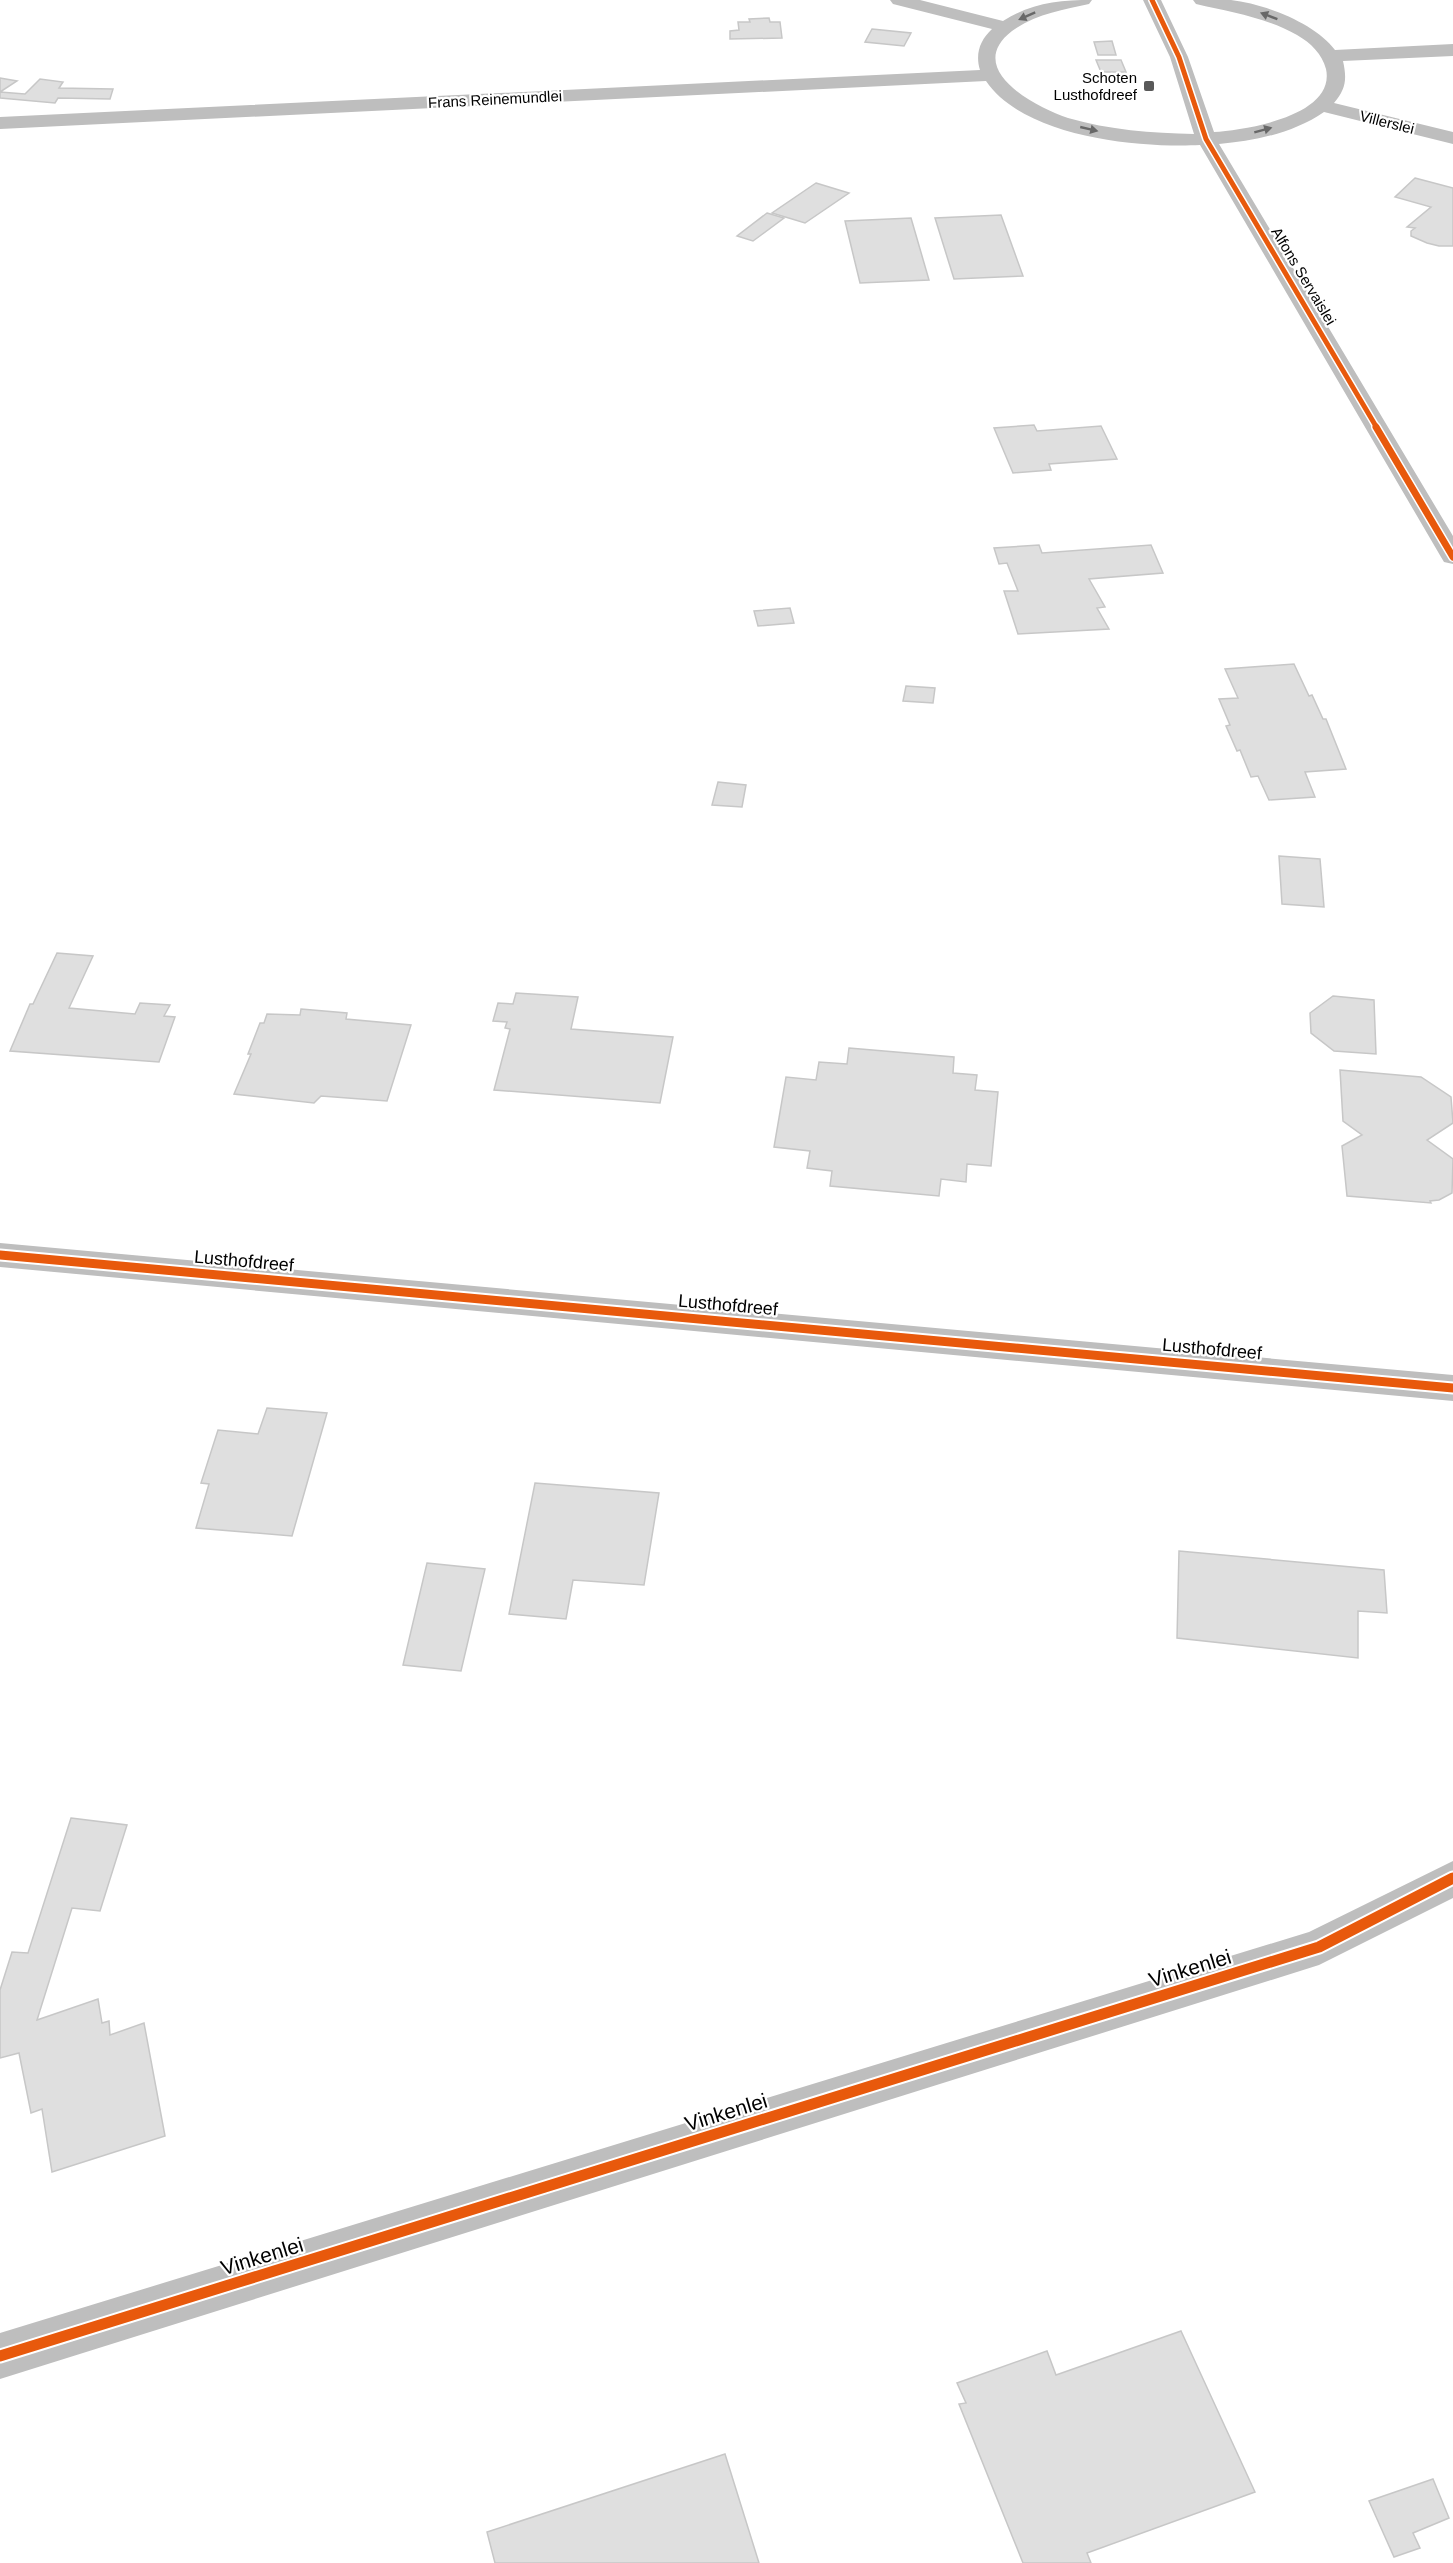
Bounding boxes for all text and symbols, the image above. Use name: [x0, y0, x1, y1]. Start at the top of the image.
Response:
one-way arrow: [1018, 11, 1036, 21]
one-way arrow: [1260, 11, 1278, 21]
place label: Schoten Lusthofdreef: [1054, 69, 1138, 103]
marker: Schoten Lusthofdreef: [1142, 79, 1156, 93]
street label: Frans Reinemundlei: [428, 87, 562, 111]
street label: Villerslei: [1358, 107, 1416, 137]
one-way arrow: [1079, 124, 1098, 134]
one-way arrow: [1255, 125, 1273, 134]
street label: Alfons Servaislei: [1268, 224, 1340, 328]
street label: Lusthofdreef: [193, 1247, 296, 1275]
street label: Lusthofdreef: [677, 1291, 780, 1319]
street label: Lusthofdreef: [1161, 1335, 1264, 1363]
street label: Vinkenlei: [1146, 1945, 1234, 1991]
street label: Vinkenlei: [682, 2089, 770, 2135]
street label: Vinkenlei: [218, 2233, 306, 2279]

